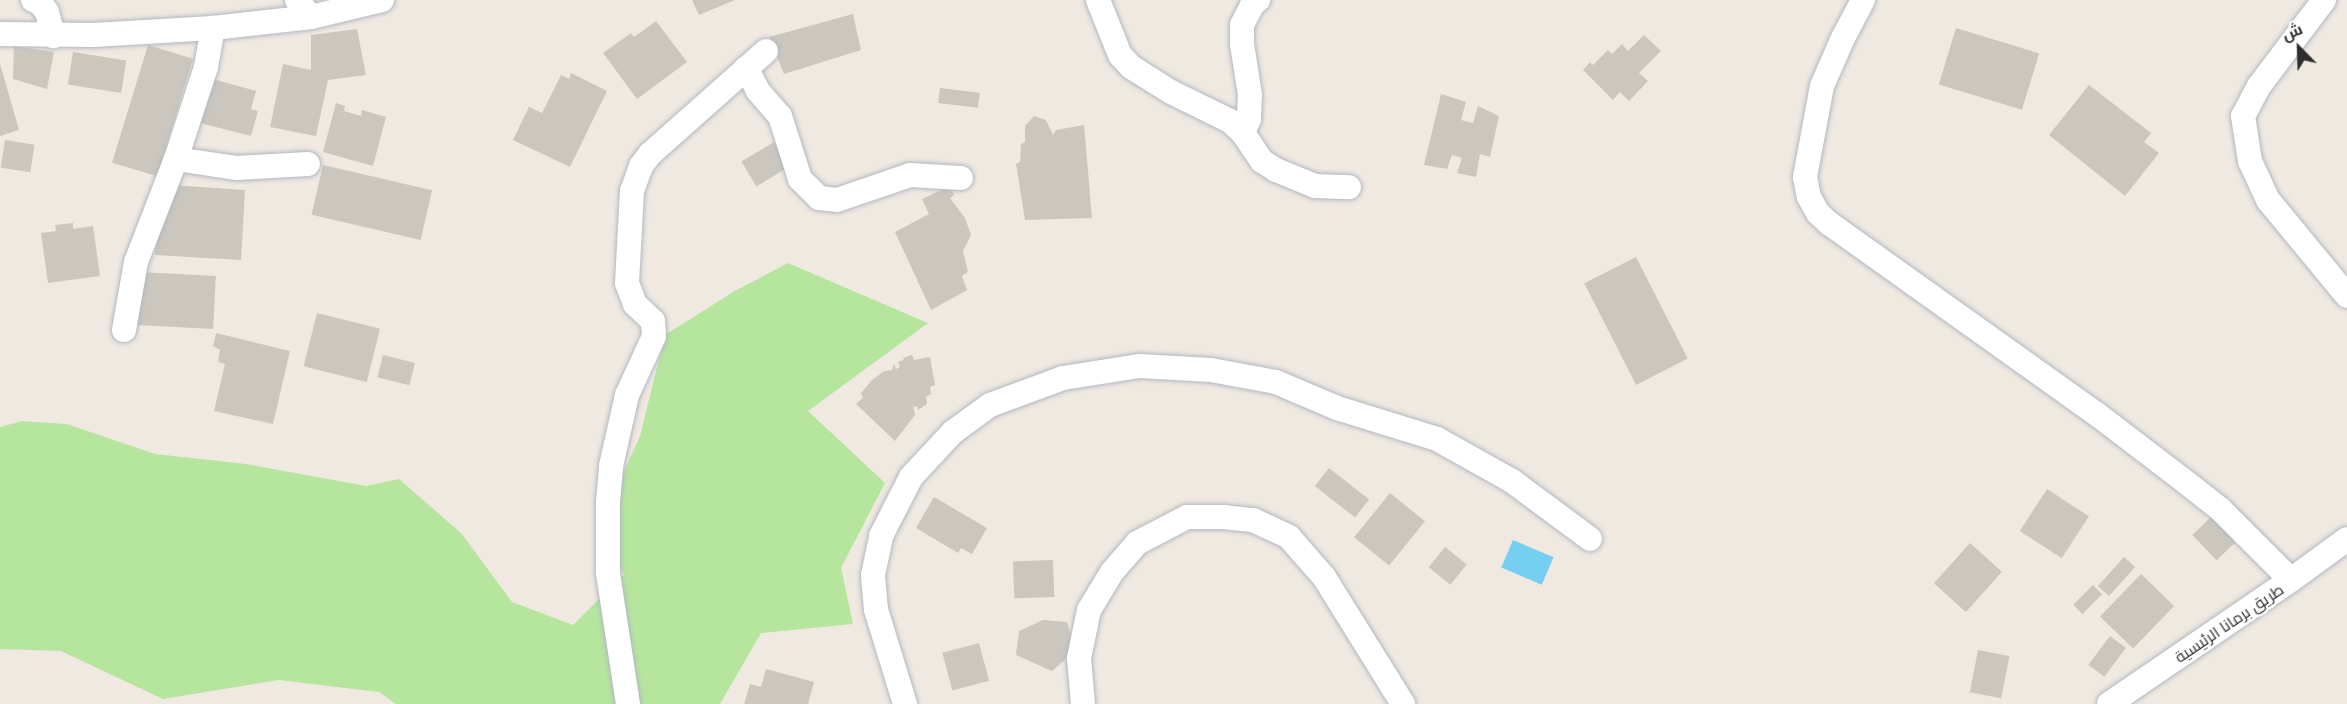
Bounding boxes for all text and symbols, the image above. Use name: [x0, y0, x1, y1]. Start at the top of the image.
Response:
north arrow: [2269, 18, 2329, 78]
text: ش: [2279, 18, 2305, 45]
street label: طريق برمانا الرئيسية: [2171, 579, 2287, 667]

